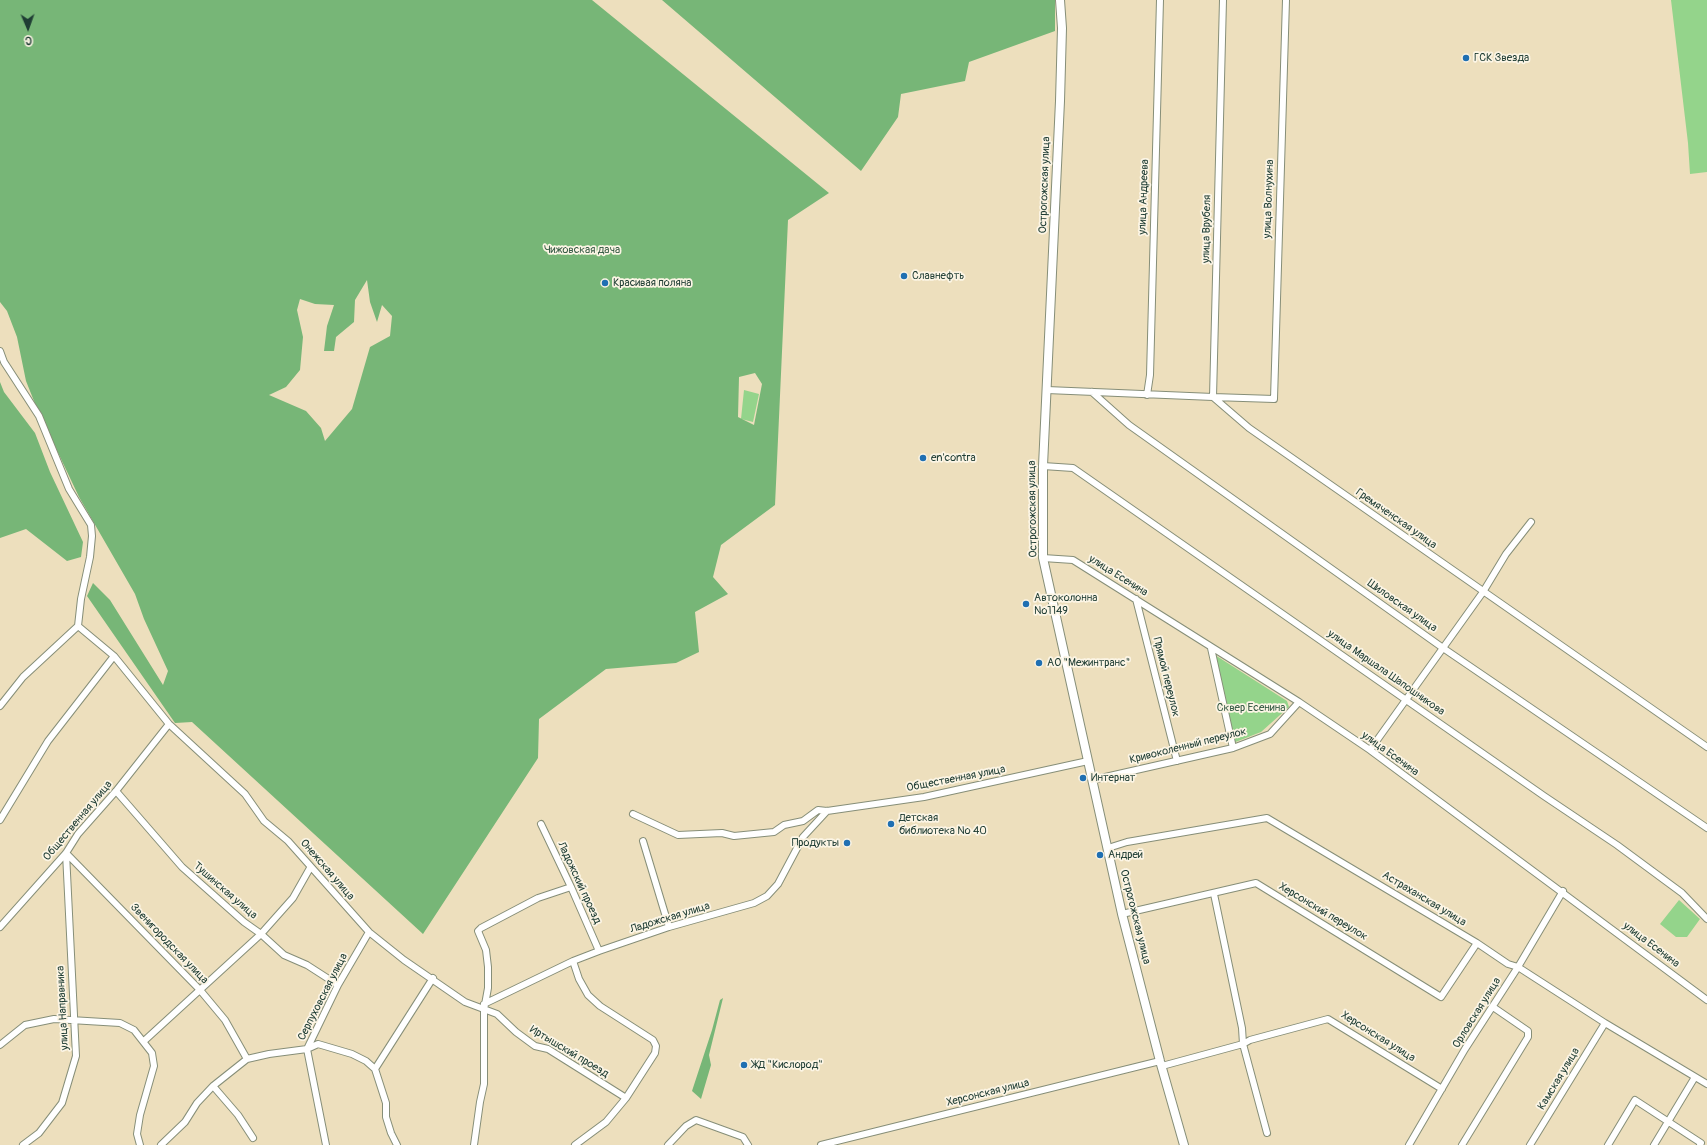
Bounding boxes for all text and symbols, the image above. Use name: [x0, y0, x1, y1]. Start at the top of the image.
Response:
north arrow: [8, 8, 48, 48]
text: С: [25, 34, 32, 47]
place label: ГСК Звезда: [1474, 51, 1529, 65]
marker: ГСК Звезда: [1461, 53, 1471, 63]
street label: Острогожская улица: [1037, 136, 1053, 234]
street label: улица Андреева: [1136, 159, 1152, 235]
street label: улица Волнухина: [1261, 159, 1277, 239]
street label: улица Врубеля: [1200, 195, 1214, 263]
park label: Чижовская дача: [544, 243, 620, 257]
place label: Cлавнефть: [912, 269, 964, 283]
marker: Cлавнефть: [899, 271, 909, 281]
place label: Красивая поляна: [613, 276, 691, 290]
marker: Красивая поляна: [600, 278, 610, 288]
place label: en'contra: [931, 451, 976, 465]
marker: en'contra: [918, 453, 928, 463]
street label: Острогожская улица: [1026, 460, 1040, 558]
street label: Гремяченская улица: [1353, 486, 1439, 552]
street label: улица Есенина: [1086, 553, 1150, 599]
street label: Шиловская улица: [1364, 577, 1440, 635]
place label: Автоколонна №1149: [1034, 591, 1097, 617]
marker: Автоколонна №1149: [1021, 599, 1031, 609]
street label: улица Маршала Шапошникова: [1325, 627, 1447, 719]
street label: Прямой переулок: [1150, 636, 1182, 718]
place label: АО "Межинтранс": [1047, 656, 1130, 670]
marker: АО "Межинтранс": [1034, 658, 1044, 668]
park label: Сквер Есенина: [1217, 701, 1285, 715]
street label: Кривоколенный переулок: [1128, 725, 1248, 767]
street label: улица Есенина: [1359, 729, 1421, 779]
street label: Общественная улица: [905, 763, 1007, 795]
place label: Интернат: [1091, 771, 1135, 785]
marker: Интернат: [1078, 773, 1088, 783]
street label: Общественная улица: [41, 778, 115, 864]
place label: Детская библиотека № 40: [899, 811, 987, 837]
marker: Детская библиотека № 40: [886, 819, 896, 829]
place label: Продукты: [792, 836, 839, 850]
street label: Онежская улица: [297, 837, 357, 903]
marker: Продукты: [842, 838, 852, 848]
street label: Ладожский проезд: [554, 840, 604, 926]
place label: Андрей: [1108, 848, 1143, 862]
marker: Андрей: [1095, 850, 1105, 860]
street label: Тушинская улица: [190, 860, 260, 922]
street label: Острогожская улица: [1117, 868, 1153, 966]
street label: Астраханская улица: [1380, 869, 1468, 929]
street label: Херсонский переулок: [1276, 880, 1370, 944]
street label: Ладожская улица: [629, 900, 711, 936]
street label: Звенигородская улица: [127, 901, 211, 987]
street label: улица Есенина: [1620, 919, 1682, 971]
street label: Серпуховская улица: [295, 951, 351, 1043]
street label: улица Направника: [54, 966, 72, 1050]
street label: Орловская улица: [1450, 975, 1504, 1051]
street label: Херсонская улица: [1339, 1009, 1417, 1065]
street label: Иртышский проезд: [527, 1023, 611, 1081]
street label: Камская улица: [1535, 1046, 1583, 1112]
place label: ЖД "Кислород": [752, 1058, 823, 1072]
marker: ЖД "Кислород": [739, 1060, 749, 1070]
street label: Херсонская улица: [945, 1076, 1031, 1110]

